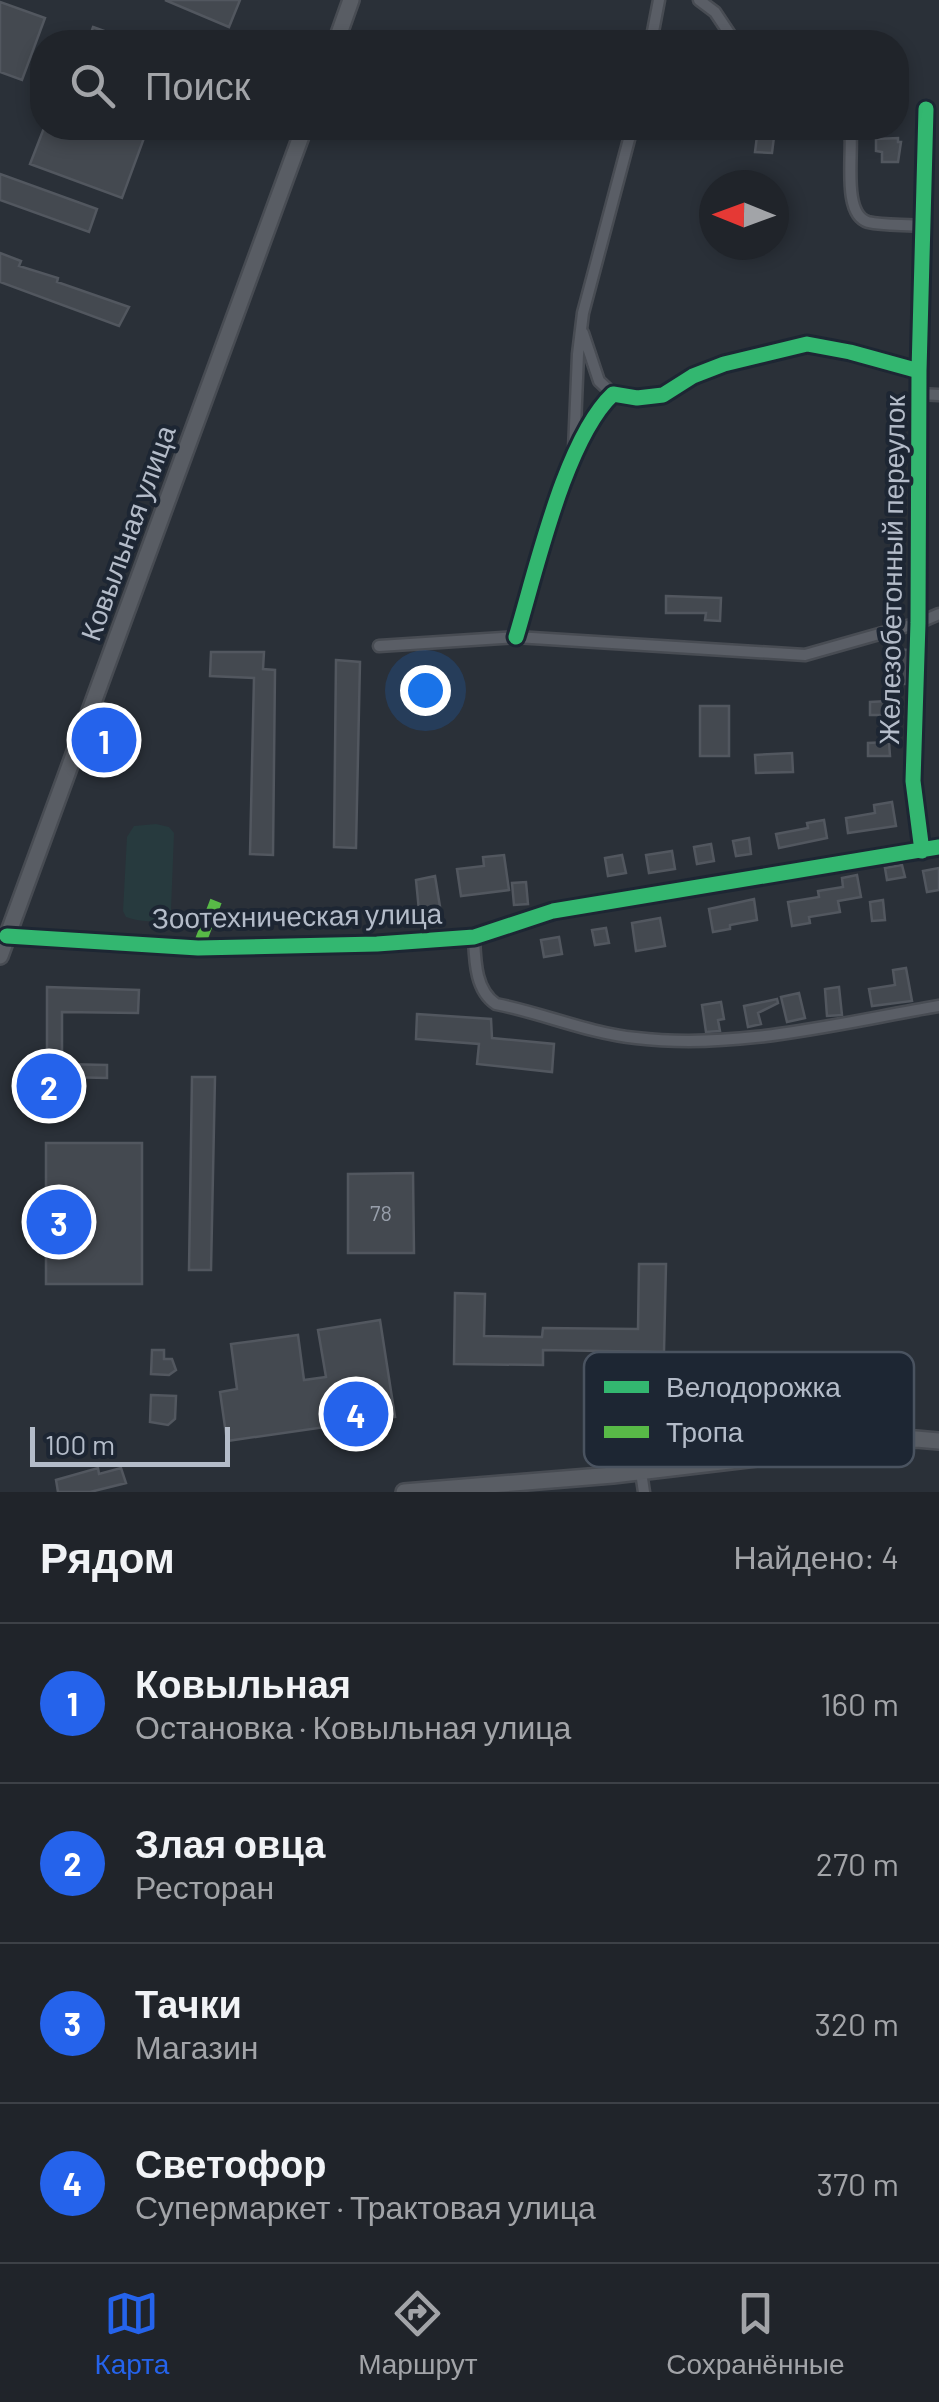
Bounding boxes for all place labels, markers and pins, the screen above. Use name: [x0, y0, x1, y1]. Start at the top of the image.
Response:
pin: 1: [72, 702, 136, 778]
pin: 2: [17, 1048, 82, 1124]
pin: 3: [27, 1184, 92, 1260]
pin: 4: [324, 1376, 388, 1452]

